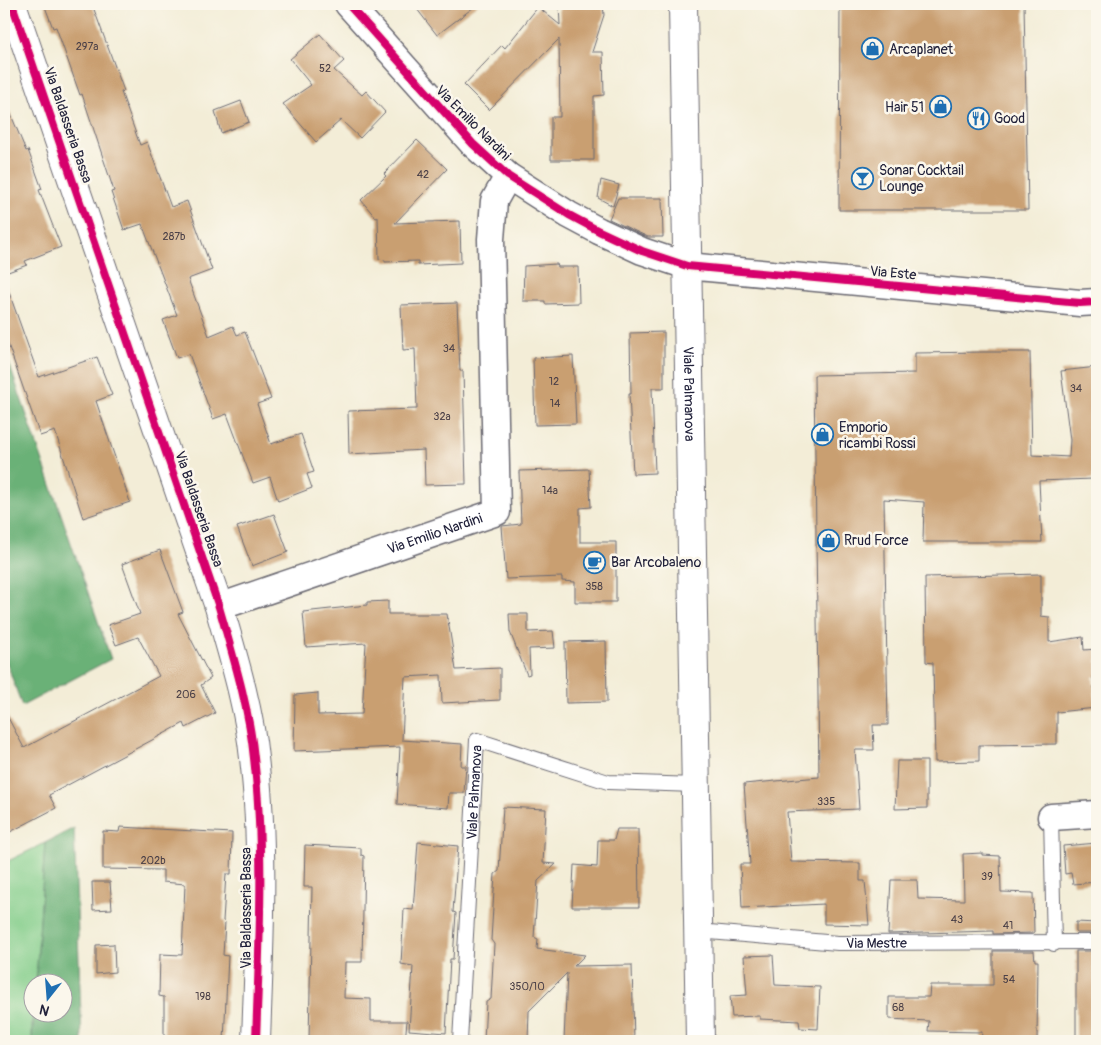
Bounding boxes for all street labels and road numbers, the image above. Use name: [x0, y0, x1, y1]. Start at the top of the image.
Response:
street label: Via Baldasseria Bassa: [40, 65, 96, 185]
street label: Via Emilio Nardini: [432, 82, 514, 164]
street label: Via Este: [869, 263, 917, 284]
street label: Viale Palmanova: [680, 346, 699, 442]
street label: Via Baldasseria Bassa: [171, 449, 227, 569]
street label: Via Emilio Nardini: [385, 509, 485, 557]
street label: Viale Palmanova: [463, 745, 485, 840]
street label: Via Baldasseria Bassa: [238, 847, 255, 969]
street label: Via Mestre: [846, 934, 907, 951]

